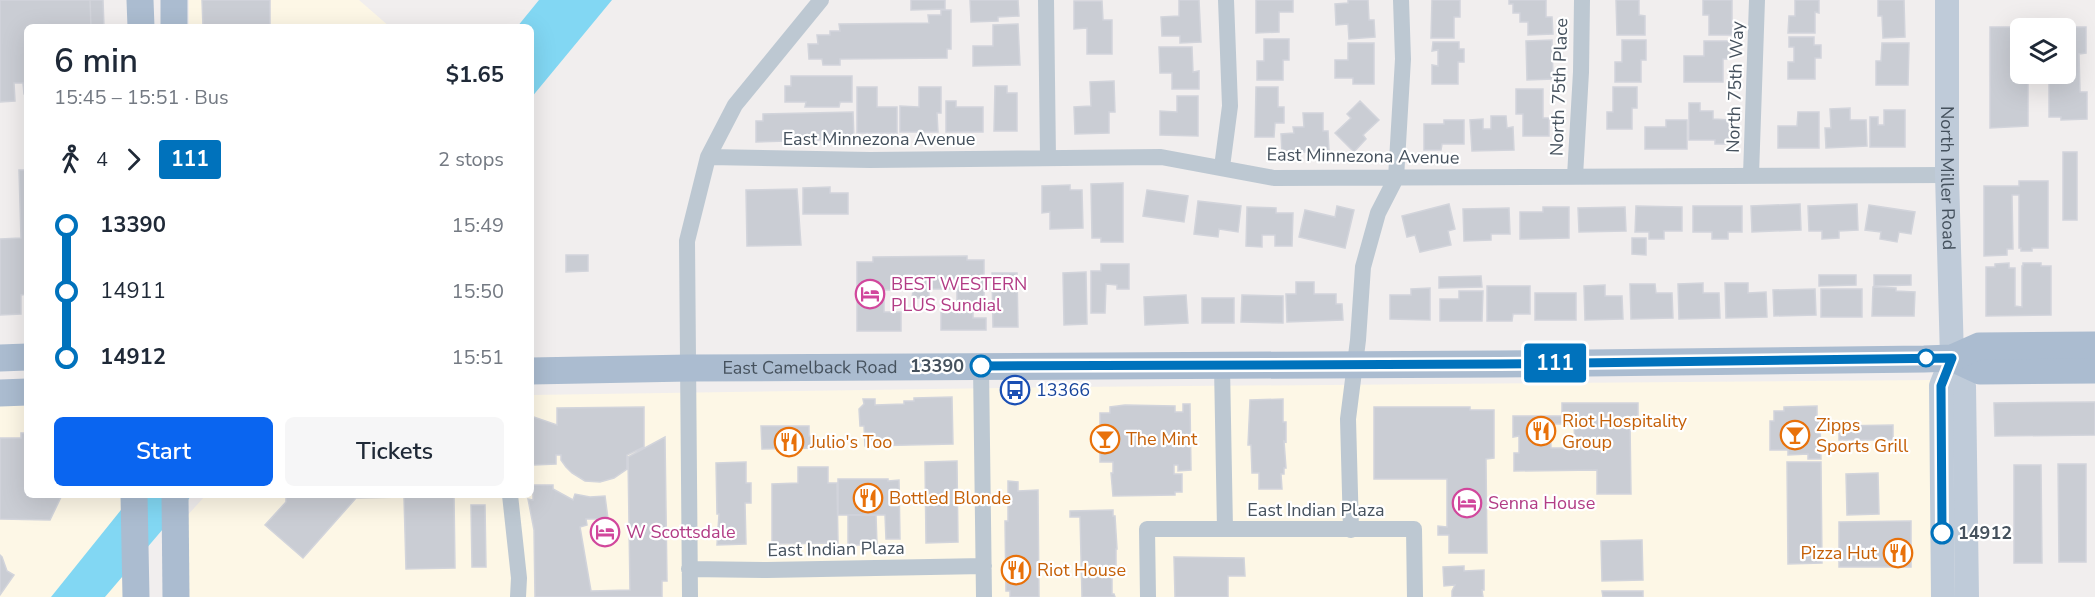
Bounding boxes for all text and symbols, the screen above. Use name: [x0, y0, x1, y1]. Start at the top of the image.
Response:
street label: North 75th Place: [1545, 18, 1573, 156]
map controls: [2010, 18, 2076, 84]
button: layers: [2010, 18, 2076, 84]
street label: North 75th Way: [1721, 20, 1749, 153]
text: 6 min: [54, 39, 138, 84]
text: $1.65: [446, 60, 504, 90]
text: 15:45 – 15:51 · Bus: [54, 84, 229, 111]
street label: North Miller Road: [1935, 106, 1961, 250]
street label: East Minnezona Avenue: [783, 127, 975, 151]
street label: East Minnezona Avenue: [1266, 142, 1460, 170]
icon: walk: [54, 143, 87, 176]
icon: forward: [117, 143, 150, 176]
text: 111: [171, 145, 209, 173]
text: 4: [96, 146, 108, 173]
text: 2 stops: [438, 146, 504, 173]
text: 13390: [100, 210, 166, 240]
text: 15:49: [451, 212, 504, 239]
place label: BEST WESTERN PLUS Sundial: [891, 272, 1027, 317]
text: 14911: [100, 276, 166, 306]
text: 15:50: [451, 278, 504, 305]
hotel icon: BEST WESTERN PLUS Sundial: [854, 278, 886, 310]
text: 14912: [100, 342, 166, 372]
text: 15:51: [451, 344, 504, 371]
line badge: 111: [1520, 344, 1590, 382]
text: 111: [1536, 349, 1574, 377]
unlabelled marker: [1917, 349, 1935, 367]
place label: 13390: [910, 354, 964, 378]
street label: East Camelback Road: [722, 355, 898, 380]
marker: 13390: [970, 355, 992, 377]
bus stop icon: 13366: [999, 374, 1031, 406]
place label: 13366: [1036, 378, 1090, 402]
place label: Riot Hospitality Group: [1562, 409, 1688, 454]
place label: Zipps Sports Grill: [1816, 413, 1909, 458]
restaurant icon: Riot Hospitality Group: [1525, 415, 1557, 447]
button: Start: [54, 417, 273, 486]
button: Tickets: [285, 417, 504, 486]
bar icon: Zipps Sports Grill: [1779, 419, 1811, 451]
bar icon: The Mint: [1089, 423, 1121, 455]
restaurant icon: Julio's Too: [773, 426, 805, 458]
place label: The Mint: [1126, 427, 1198, 451]
place label: Julio's Too: [809, 430, 892, 454]
restaurant icon: Bottled Blonde: [852, 482, 884, 514]
place label: Bottled Blonde: [889, 486, 1011, 510]
hotel icon: Senna House: [1451, 487, 1483, 519]
place label: Senna House: [1488, 491, 1595, 515]
street label: East Indian Plaza: [1247, 498, 1385, 522]
hotel icon: W Scottsdale: [589, 516, 621, 548]
place label: W Scottsdale: [626, 520, 735, 544]
place label: 14912: [1958, 521, 2012, 545]
marker: 14912: [1931, 522, 1953, 544]
street label: East Indian Plaza: [767, 536, 905, 562]
restaurant icon: Pizza Hut: [1882, 537, 1914, 569]
place label: Pizza Hut: [1801, 541, 1878, 565]
restaurant icon: Riot House: [1000, 554, 1032, 586]
place label: Riot House: [1037, 558, 1126, 582]

